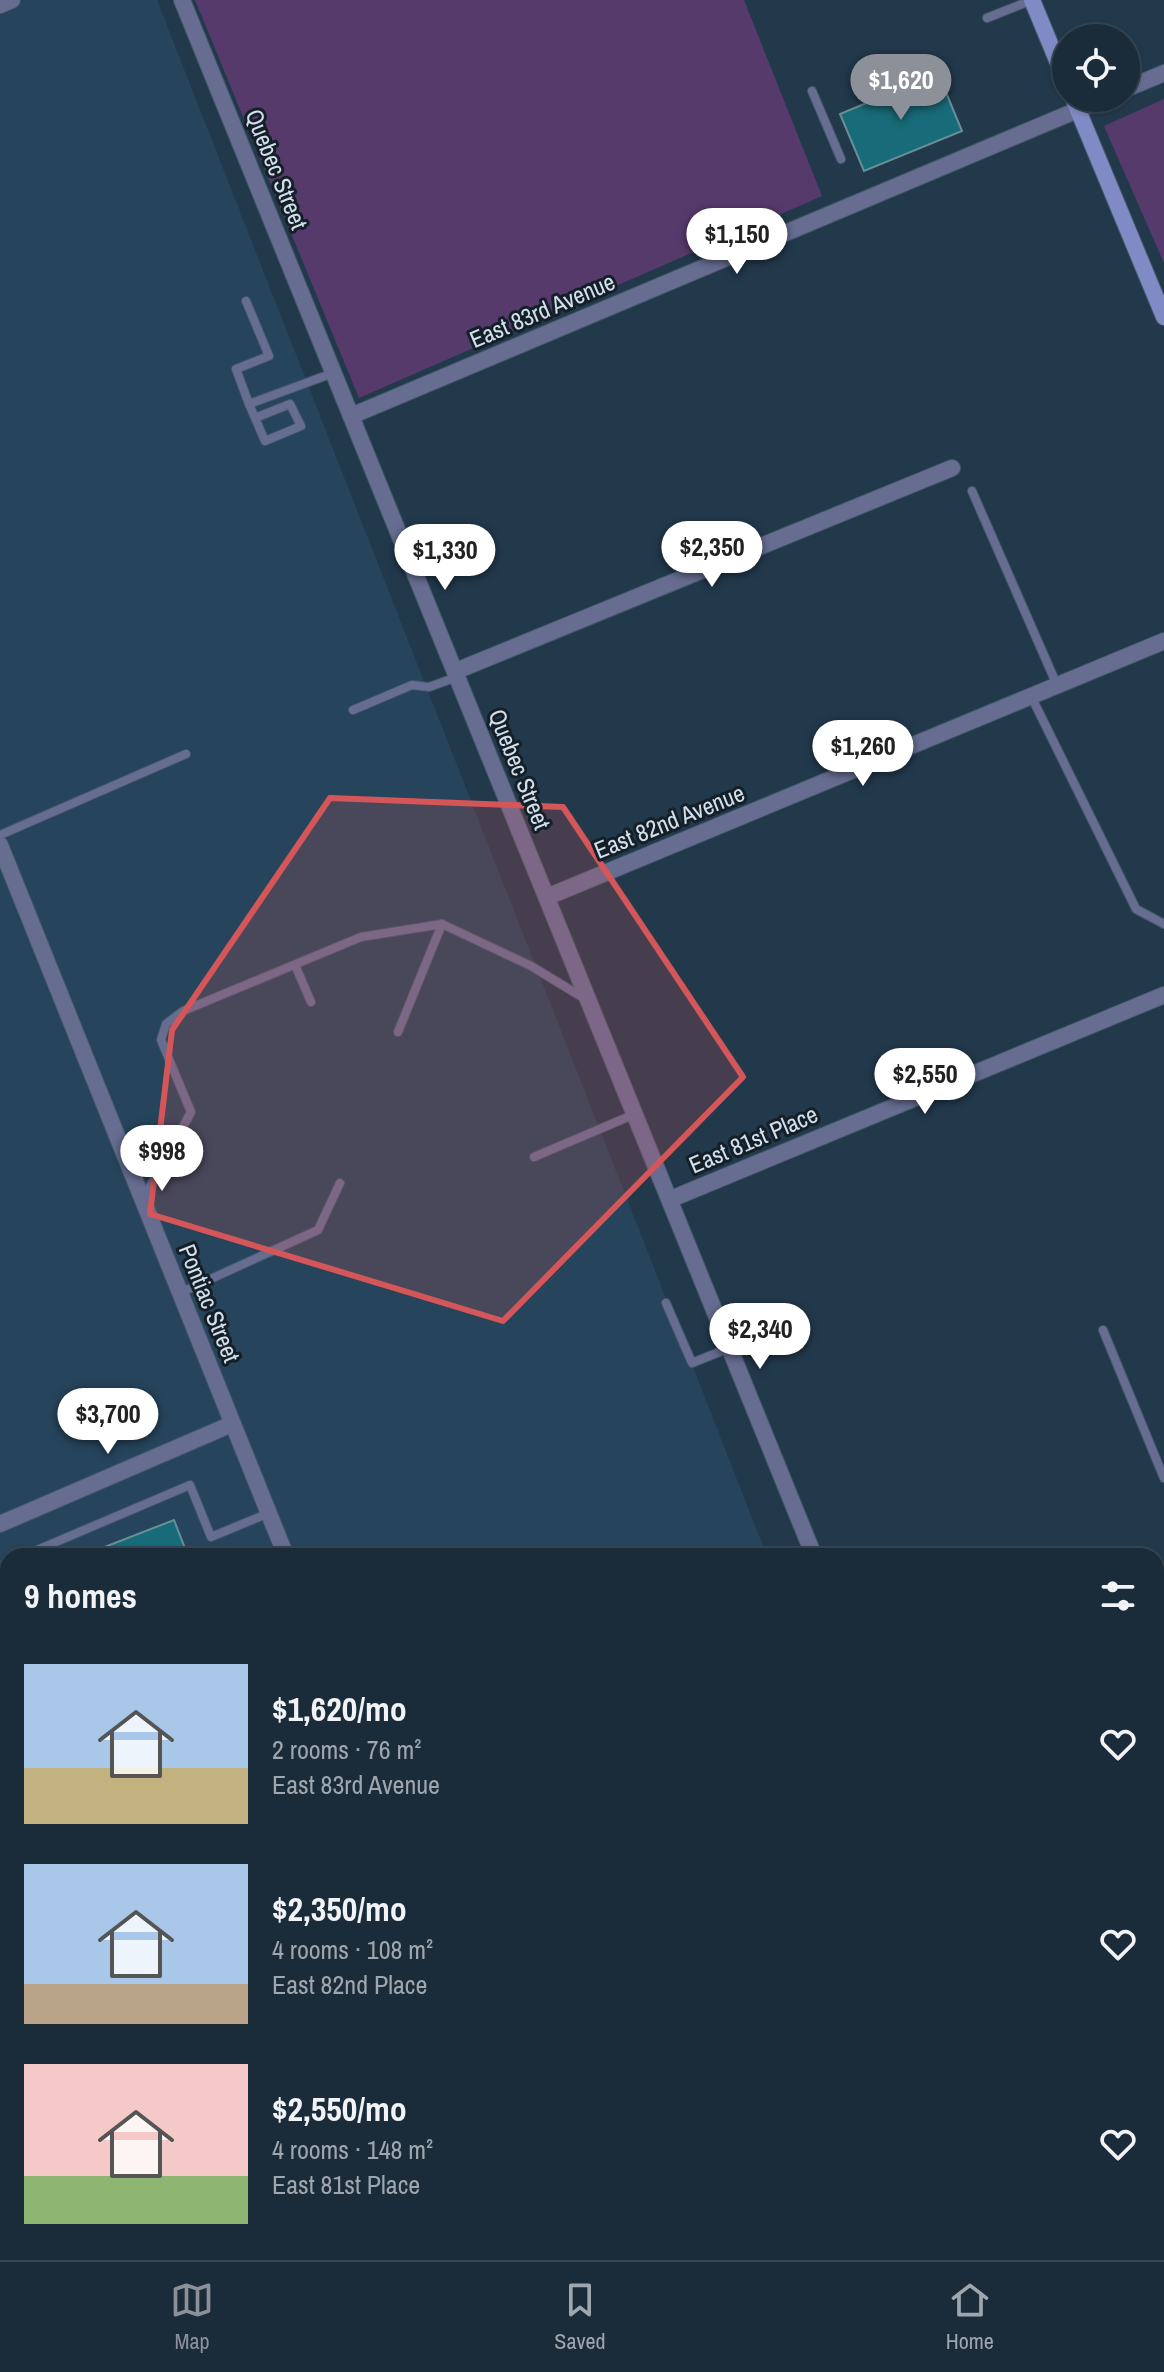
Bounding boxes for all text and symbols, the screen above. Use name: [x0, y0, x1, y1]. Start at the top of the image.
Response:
map controls: [1052, 24, 1140, 112]
button: locate: [1052, 24, 1140, 112]
pin: $1,620: [836, 54, 966, 122]
text: $1,620: [868, 62, 934, 97]
street label: Quebec Street: [238, 104, 316, 234]
pin: $1,150: [672, 208, 802, 276]
text: $1,150: [704, 216, 770, 251]
street label: East 83rd Avenue: [464, 265, 620, 355]
pin: $2,350: [647, 521, 777, 589]
pin: $1,330: [380, 524, 510, 592]
text: $2,350: [679, 529, 745, 564]
text: $1,330: [412, 532, 478, 567]
street label: Quebec Street: [481, 704, 559, 834]
pin: $1,260: [798, 720, 928, 788]
text: $1,260: [830, 728, 896, 763]
street label: East 82nd Avenue: [589, 776, 749, 866]
pin: $2,550: [860, 1048, 990, 1116]
text: $2,550: [892, 1056, 958, 1091]
street label: East 81st Place: [684, 1098, 822, 1180]
pin: $998: [115, 1125, 209, 1193]
text: $998: [138, 1133, 186, 1168]
street label: Pontiac Street: [172, 1239, 248, 1367]
pin: $2,340: [695, 1303, 825, 1371]
text: $2,340: [727, 1311, 793, 1346]
pin: $3,700: [43, 1388, 173, 1456]
text: $3,700: [75, 1396, 141, 1431]
text: 9 homes: [24, 1573, 137, 1619]
icon: filters: [1096, 1574, 1140, 1618]
text: $1,620/mo: [272, 1686, 407, 1732]
icon: home: [88, 1696, 184, 1792]
icon: heart: [1096, 1722, 1140, 1766]
text: 2 rooms · 76 m²: [272, 1732, 421, 1767]
text: East 83rd Avenue: [272, 1767, 440, 1802]
text: $2,350/mo: [272, 1886, 407, 1932]
icon: home: [88, 1896, 184, 1992]
icon: heart: [1096, 1922, 1140, 1966]
text: 4 rooms · 108 m²: [272, 1932, 433, 1967]
text: East 82nd Place: [272, 1967, 427, 2002]
text: $2,550/mo: [272, 2086, 407, 2132]
icon: home: [88, 2096, 184, 2192]
icon: heart: [1096, 2122, 1140, 2166]
text: 4 rooms · 148 m²: [272, 2132, 433, 2167]
text: East 81st Place: [272, 2167, 420, 2202]
tab: Map: [170, 2278, 214, 2356]
tab: Saved: [554, 2278, 606, 2356]
tab: Home: [946, 2278, 994, 2356]

